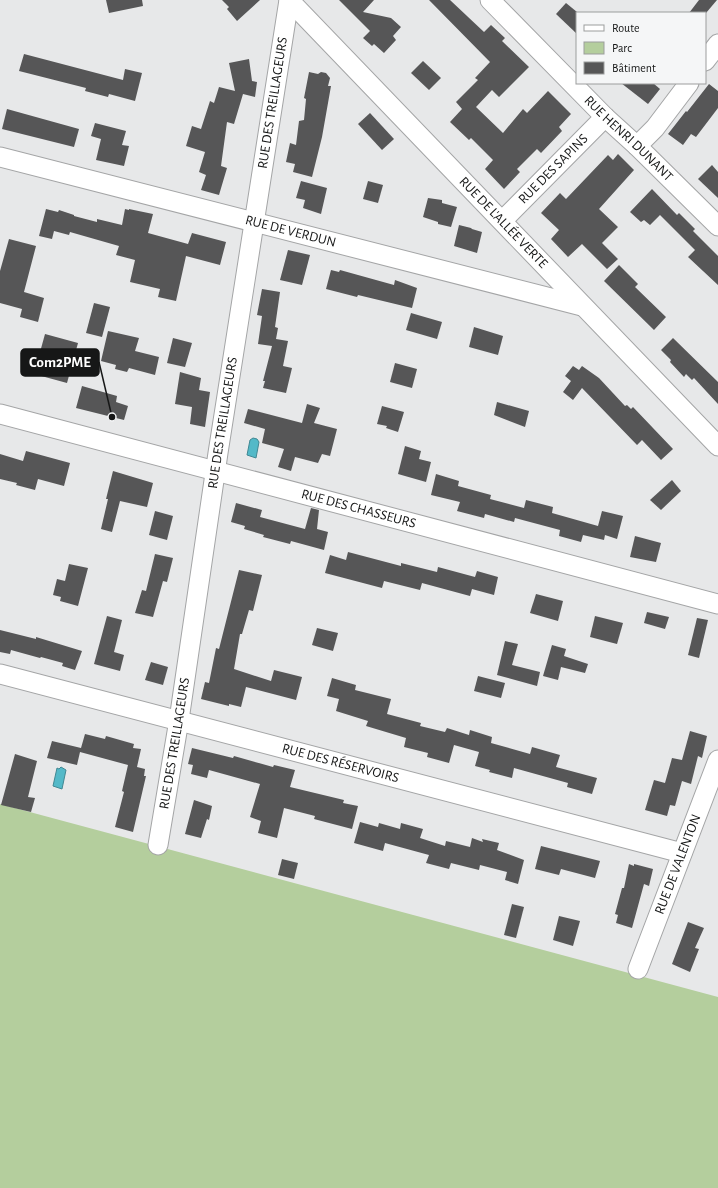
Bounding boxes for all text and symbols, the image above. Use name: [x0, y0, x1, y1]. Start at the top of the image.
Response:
legend: [576, 12, 706, 84]
text: Route: [612, 22, 639, 34]
street label: RUE DES TREILLAGEURS: [256, 36, 290, 170]
text: Parc: [612, 42, 632, 54]
text: Bâtiment: [612, 62, 656, 74]
street label: RUE HENRI DUNANT: [581, 93, 676, 184]
street label: RUE DES SAPINS: [516, 132, 591, 207]
street label: RUE DE L'ALLÉE VERTE: [456, 174, 550, 271]
street label: RUE DE VERDUN: [244, 213, 338, 250]
callout: Com2PME: [21, 349, 99, 376]
text: Com2PME: [29, 355, 91, 370]
street label: RUE DES TREILLAGEURS: [206, 356, 240, 490]
street label: RUE DES CHASSEURS: [300, 487, 418, 531]
street label: RUE DES TREILLAGEURS: [157, 677, 192, 810]
street label: RUE DES RÉSERVOIRS: [281, 741, 400, 785]
street label: RUE DE VALENTON: [653, 812, 703, 916]

